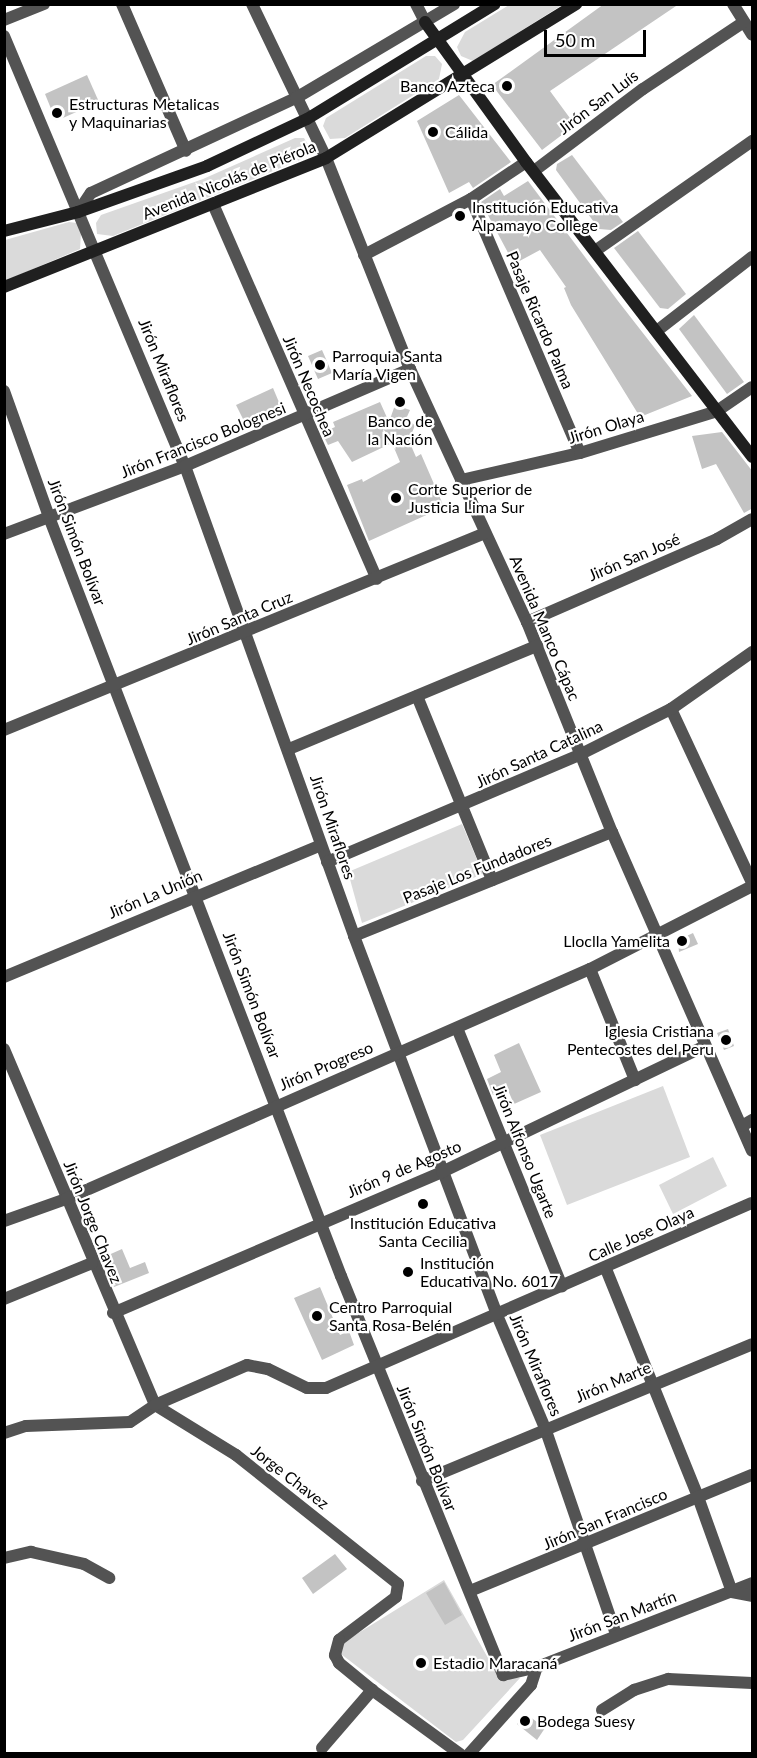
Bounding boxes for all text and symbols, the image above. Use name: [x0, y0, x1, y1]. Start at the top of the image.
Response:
scale bar: [547, 18, 649, 56]
text: 50 m: [555, 29, 595, 51]
street label: Jirón San Luís: [554, 66, 642, 138]
place label: Banco Azteca: [399, 76, 495, 96]
marker: Banco Azteca: [500, 79, 514, 93]
place label: Estructuras Metalicas y Maquinarias: [69, 94, 219, 132]
marker: Estructuras Metalicas y Maquinarias: [50, 106, 64, 120]
place label: Cálida: [445, 122, 488, 142]
marker: Cálida: [426, 125, 440, 139]
street label: Avenida Nicolás de Piérola: [139, 136, 319, 224]
place label: Institución Educativa Alpamayo College: [472, 197, 618, 235]
marker: Institución Educativa Alpamayo College: [453, 209, 467, 223]
street label: Pasaje Ricardo Palma: [502, 248, 578, 392]
street label: Jirón Miraflores: [135, 316, 193, 424]
street label: Jirón Necochea: [279, 333, 339, 439]
place label: Parroquia Santa María Vigen: [332, 346, 442, 384]
marker: Parroquia Santa María Vigen: [313, 358, 327, 372]
marker: Banco de la Nación: [393, 395, 407, 409]
street label: Jirón Francisco Bolognesi: [118, 398, 288, 482]
street label: Jirón Olaya: [566, 406, 646, 448]
place label: Banco de la Nación: [367, 411, 433, 449]
street label: Jirón Simón Bolívar: [44, 476, 110, 608]
place label: Corte Superior de Justicia Lima Sur: [408, 479, 533, 517]
marker: Corte Superior de Justicia Lima Sur: [389, 491, 403, 505]
street label: Jirón San José: [585, 529, 683, 585]
street label: Avenida Manco Cápac: [506, 553, 584, 703]
street label: Jirón Santa Cruz: [183, 587, 295, 649]
street label: Jirón Santa Catalina: [472, 716, 606, 792]
street label: Jirón Miraflores: [306, 772, 360, 882]
street label: Pasaje Los Fundadores: [400, 830, 554, 908]
street label: Jirón La Unión: [105, 866, 205, 922]
street label: Jirón Simón Bolívar: [219, 929, 285, 1061]
place label: Lloclla Yamelita: [563, 931, 670, 951]
marker: Lloclla Yamelita: [675, 934, 689, 948]
place label: Iglesia Cristiana Pentecostes del Peru: [567, 1021, 714, 1059]
marker: Iglesia Cristiana Pentecostes del Peru: [719, 1033, 733, 1047]
street label: Jirón Progreso: [276, 1038, 376, 1094]
street label: Jirón Alfonso Ugarte: [489, 1081, 561, 1221]
street label: Jirón 9 de Agosto: [344, 1136, 464, 1202]
street label: Jirón Jorge Chavez: [60, 1158, 126, 1286]
marker: Institución Educativa Santa Cecilia: [416, 1197, 430, 1211]
street label: Calle Jose Olaya: [585, 1202, 697, 1266]
place label: Institución Educativa Santa Cecilia: [350, 1213, 496, 1251]
place label: Institución Educativa No. 6017: [420, 1253, 558, 1291]
marker: Institución Educativa No. 6017: [401, 1265, 415, 1279]
place label: Centro Parroquial Santa Rosa-Belén: [329, 1297, 452, 1335]
marker: Centro Parroquial Santa Rosa-Belén: [310, 1309, 324, 1323]
street label: Jirón Miraflores: [506, 1311, 566, 1419]
street label: Jirón Marte: [572, 1357, 654, 1407]
street label: Jirón Simón Bolívar: [393, 1382, 461, 1514]
street label: Jorge Chavez: [247, 1441, 333, 1513]
street label: Jirón San Francisco: [540, 1484, 670, 1554]
street label: Jirón San Martín: [565, 1586, 679, 1646]
place label: Estadio Maracaná: [433, 1653, 557, 1673]
marker: Estadio Maracaná: [414, 1656, 428, 1670]
place label: Bodega Suesy: [537, 1711, 635, 1731]
marker: Bodega Suesy: [518, 1714, 532, 1728]

